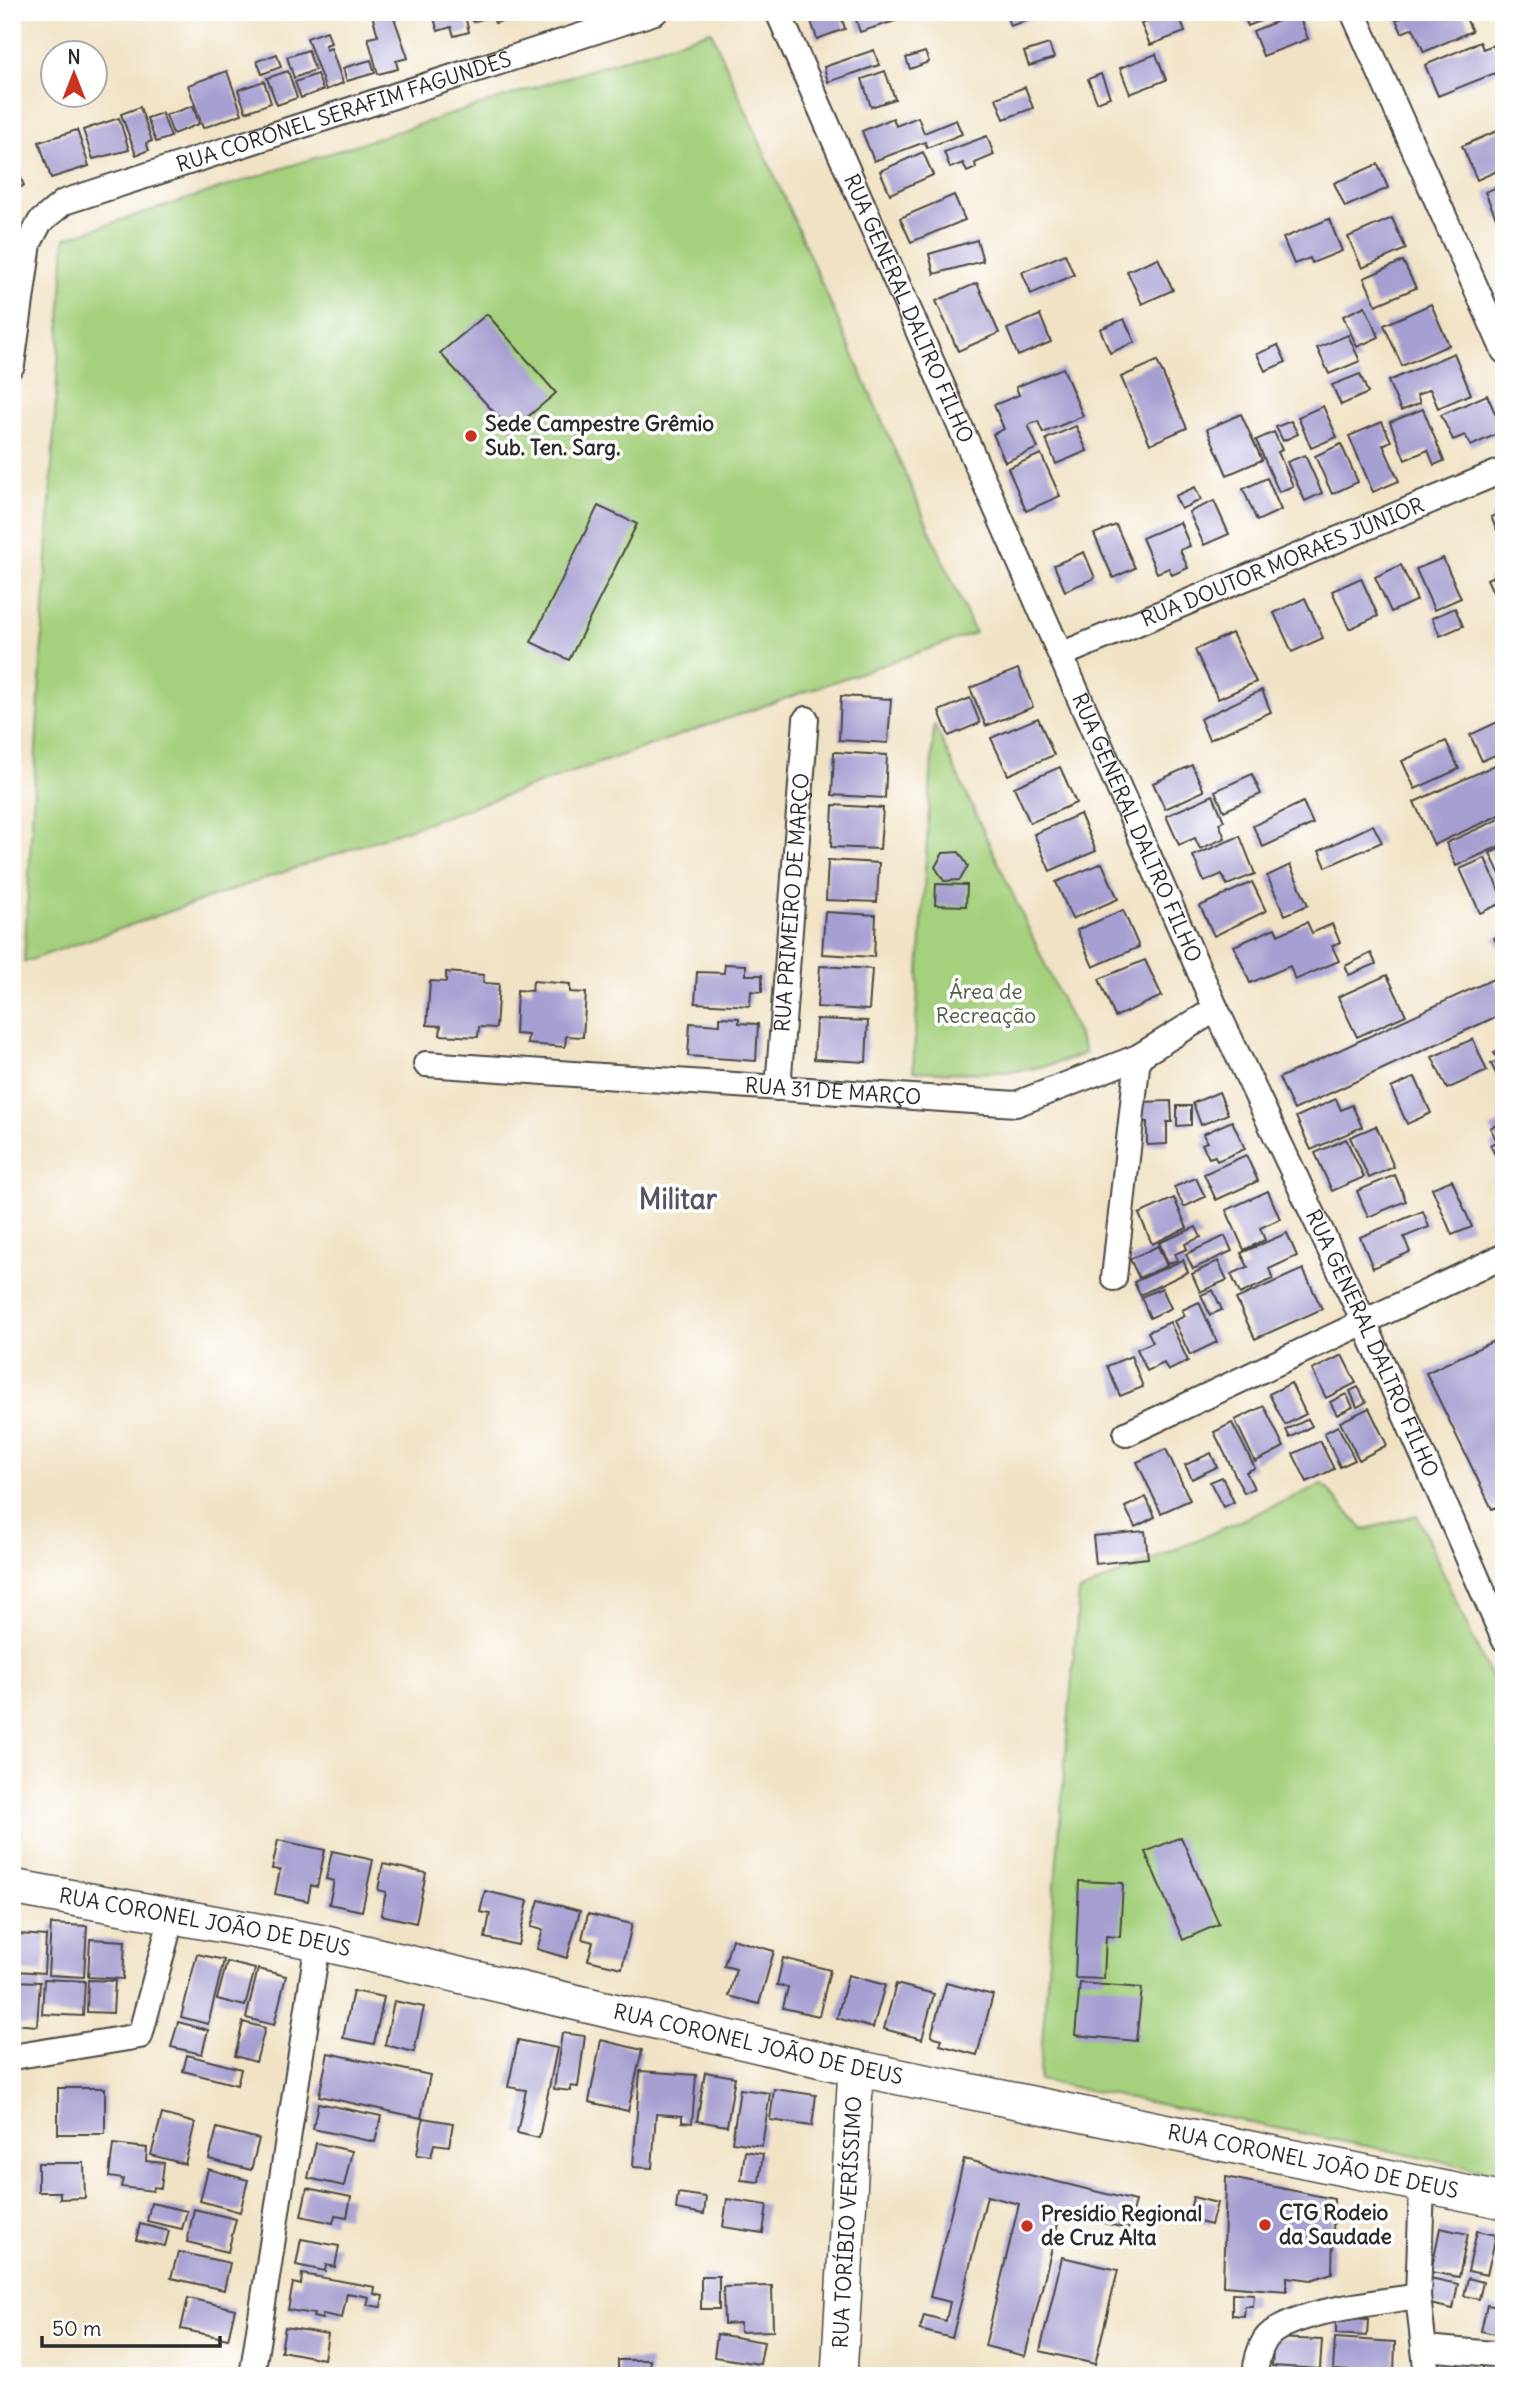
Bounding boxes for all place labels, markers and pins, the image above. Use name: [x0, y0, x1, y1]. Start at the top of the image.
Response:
place label: Sede Campestre Grêmio Sub. Ten. Sarg.: [485, 410, 714, 461]
marker: Sede Campestre Grêmio Sub. Ten. Sarg.: [463, 428, 479, 444]
place label: CTG Rodeio da Saudade: [1279, 2199, 1392, 2250]
place label: Presídio Regional de Cruz Alta: [1041, 2200, 1202, 2251]
marker: CTG Rodeio da Saudade: [1257, 2217, 1273, 2233]
marker: Presídio Regional de Cruz Alta: [1019, 2218, 1035, 2234]

